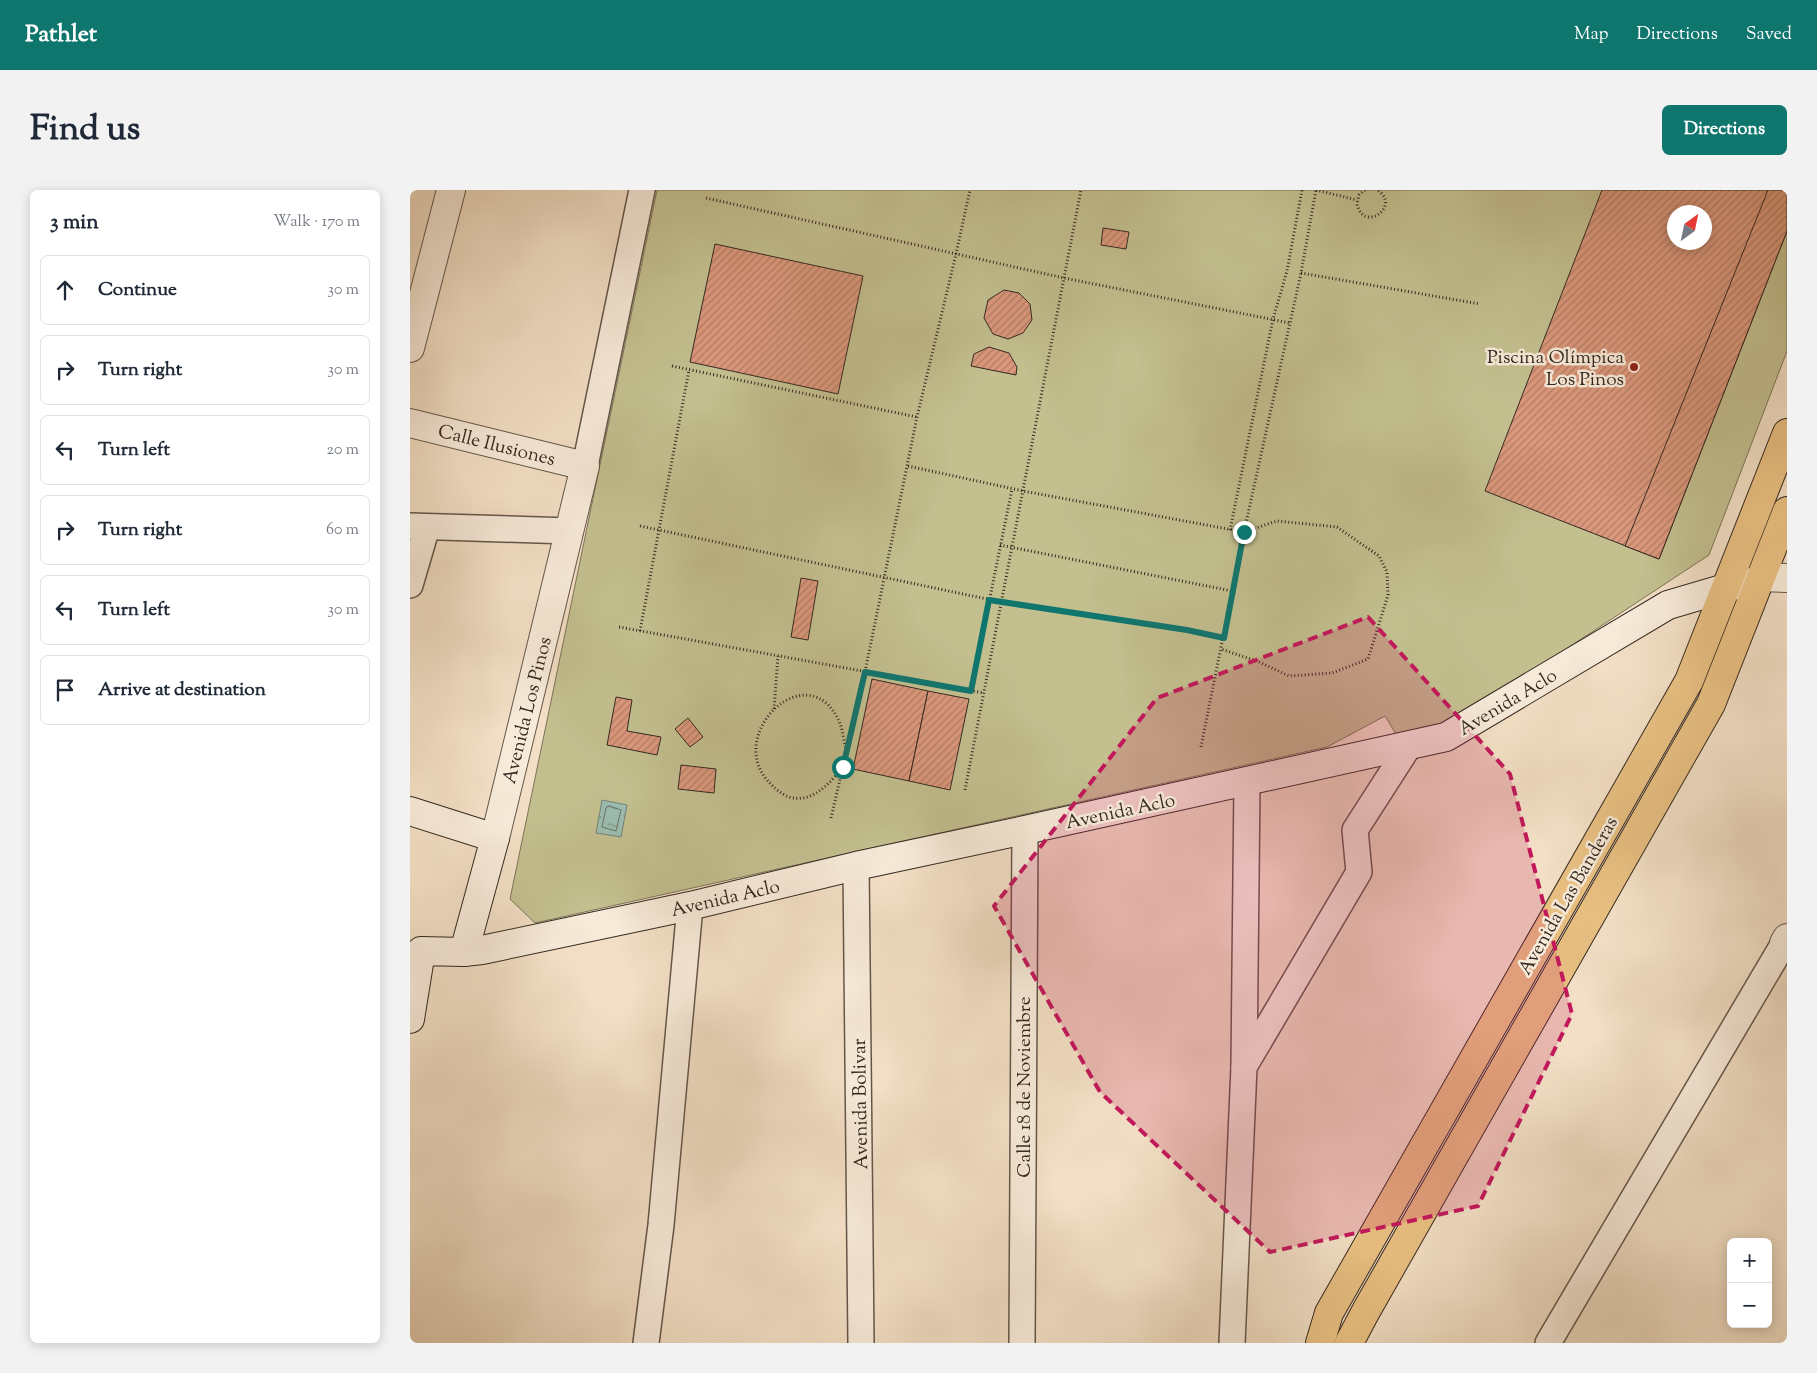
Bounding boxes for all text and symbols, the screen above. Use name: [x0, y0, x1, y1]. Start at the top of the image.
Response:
text: Pathlet: [25, 18, 97, 52]
text: Map: [1574, 22, 1609, 48]
text: Directions: [1637, 22, 1718, 48]
text: Saved: [1746, 22, 1792, 48]
text: Find us: [30, 105, 140, 156]
button: Directions: [1662, 105, 1787, 155]
north arrow: [1667, 205, 1712, 250]
text: 3 min: [50, 208, 99, 238]
text: Walk · 170 m: [273, 211, 360, 234]
icon: ahead: [51, 276, 79, 304]
text: Continue: [98, 277, 177, 304]
text: 30 m: [328, 279, 359, 302]
place label: Piscina Olímpica Los Pinos: [1487, 345, 1624, 394]
icon: right: [51, 356, 79, 384]
text: Turn right: [98, 357, 182, 384]
text: 30 m: [328, 359, 359, 382]
marker: Piscina Olímpica Los Pinos: [1628, 361, 1640, 373]
street label: Calle Ilusiones: [435, 419, 558, 474]
icon: left: [51, 436, 79, 464]
text: Turn left: [98, 437, 170, 464]
text: 20 m: [326, 439, 359, 462]
icon: right: [51, 516, 79, 544]
text: Turn right: [98, 517, 182, 544]
text: 60 m: [326, 519, 359, 542]
route end: [1233, 521, 1256, 544]
icon: left: [51, 596, 79, 624]
text: Turn left: [98, 597, 170, 624]
text: 30 m: [328, 599, 359, 622]
street label: Avenida Los Pinos: [497, 634, 560, 787]
street label: Avenida Aclo: [1454, 663, 1563, 743]
icon: arrive: [51, 676, 79, 704]
text: Arrive at destination: [98, 677, 266, 704]
route start: [832, 756, 855, 779]
street label: Avenida Aclo: [1063, 788, 1178, 837]
street label: Avenida Las Banderas: [1513, 812, 1626, 980]
street label: Avenida Aclo: [668, 874, 783, 925]
street label: Calle 18 de Noviembre: [1012, 996, 1039, 1178]
street label: Avenida Bolivar: [847, 1038, 876, 1170]
map controls: [1727, 1238, 1772, 1328]
button: +: [1727, 1238, 1772, 1283]
button: −: [1727, 1283, 1772, 1328]

